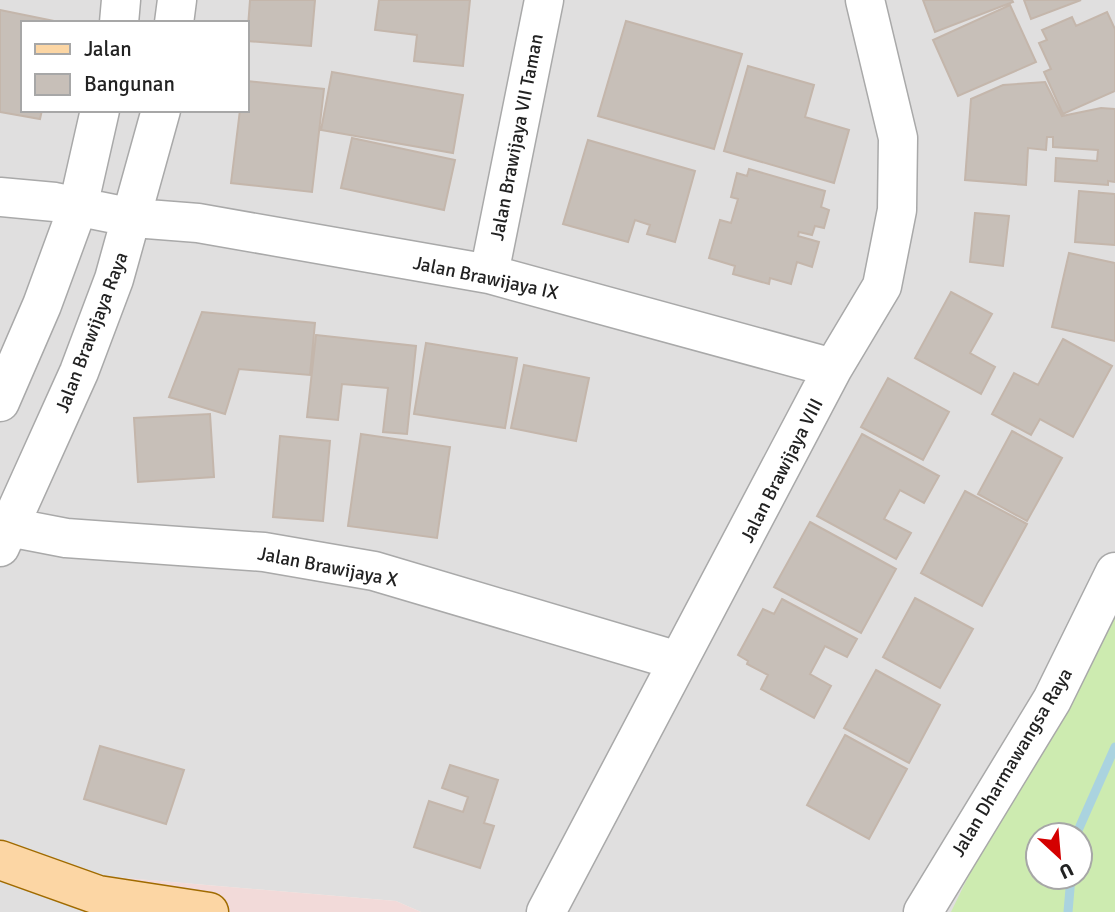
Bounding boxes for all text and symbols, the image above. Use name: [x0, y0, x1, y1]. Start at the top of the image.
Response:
legend: [21, 21, 248, 112]
street label: Jalan Brawijaya VII Taman: [485, 32, 549, 243]
text: Jalan: [84, 36, 132, 62]
text: Bangunan: [84, 71, 175, 97]
street label: Jalan Brawijaya Raya: [50, 249, 134, 416]
street label: Jalan Brawijaya IX: [411, 251, 561, 305]
street label: Jalan Brawijaya VIII: [735, 394, 829, 547]
street label: Jalan Brawijaya X: [256, 542, 400, 592]
street label: Jalan Dharmawangsa Raya: [946, 664, 1078, 861]
north arrow: [1024, 821, 1094, 891]
text: U: [1055, 857, 1077, 884]

